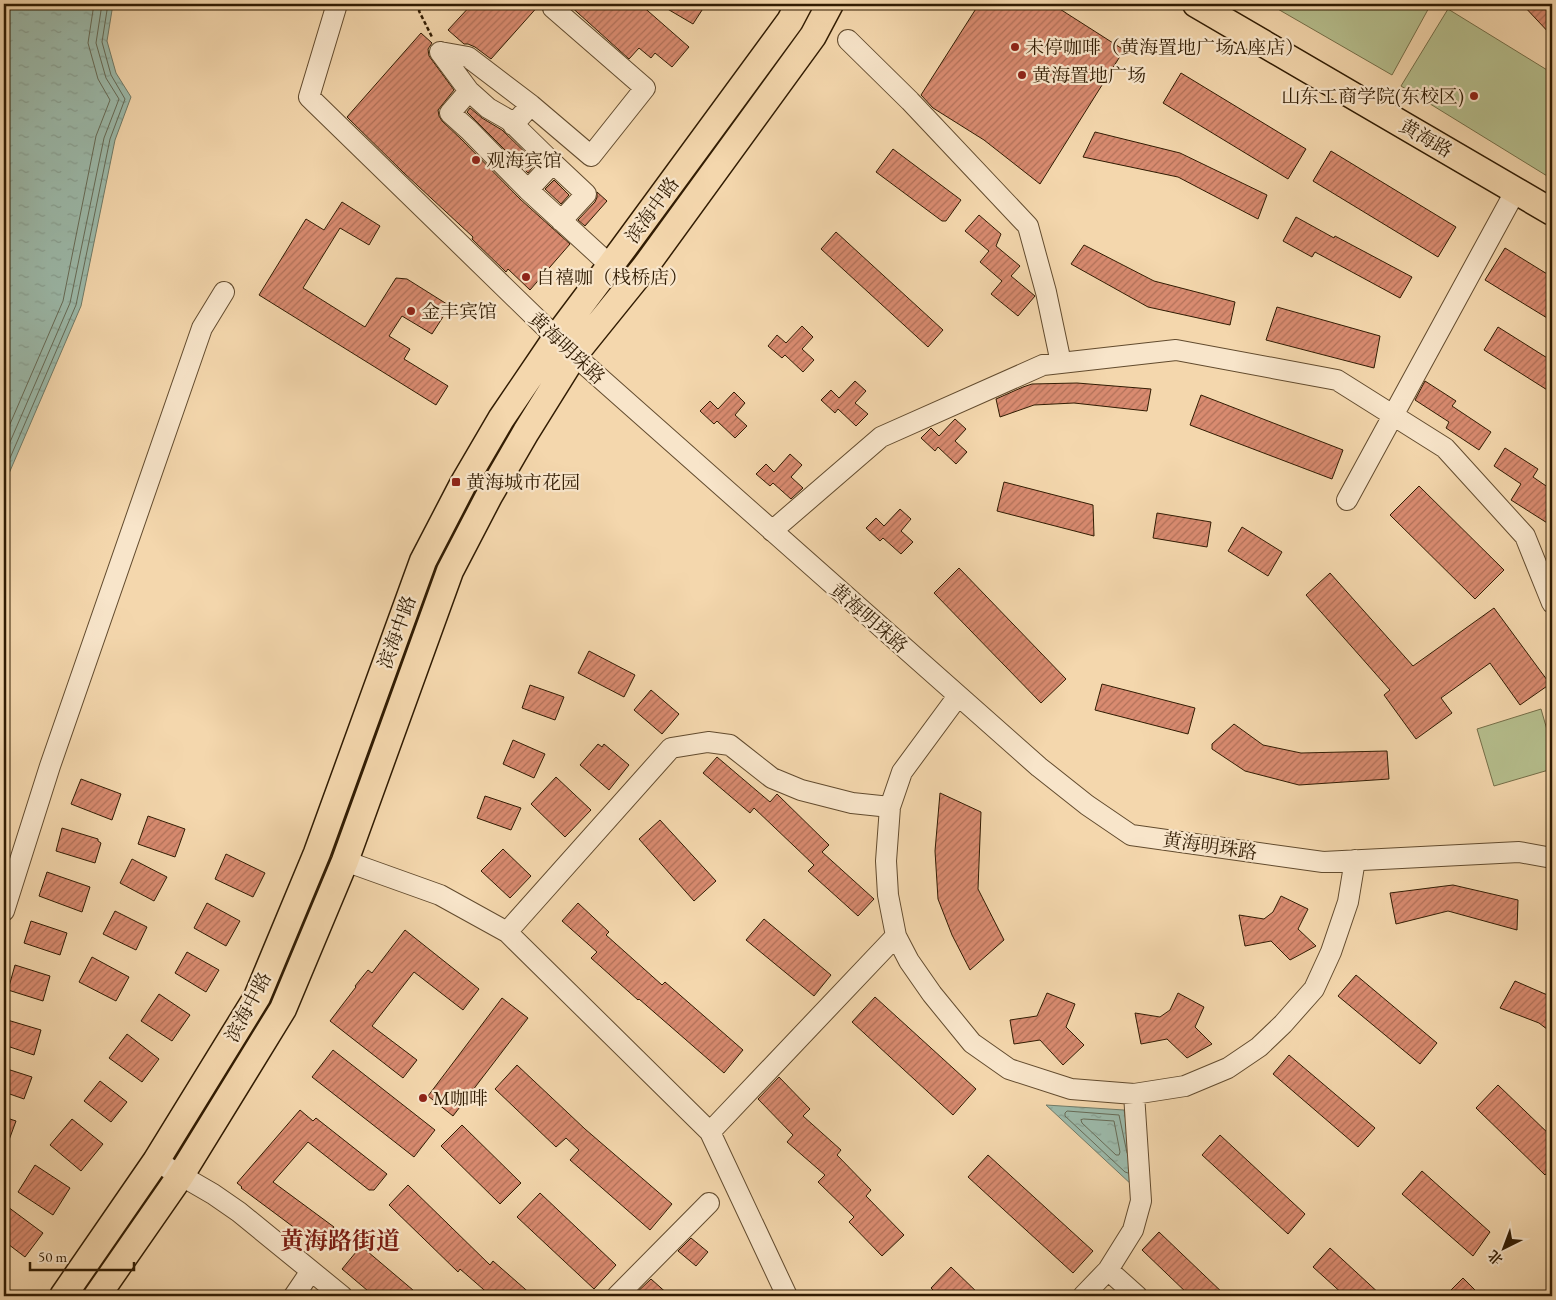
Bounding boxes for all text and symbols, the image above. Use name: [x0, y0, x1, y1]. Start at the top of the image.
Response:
place label: 未停咖啡（黄海置地广场A座店）: [1025, 35, 1304, 60]
marker: 未停咖啡（黄海置地广场A座店）: [1009, 41, 1021, 53]
place label: 黄海置地广场: [1032, 63, 1146, 88]
marker: 黄海置地广场: [1016, 69, 1028, 81]
place label: 山东工商学院(东校区): [1281, 84, 1464, 109]
marker: 山东工商学院(东校区): [1468, 90, 1480, 102]
street label: 黄海路: [1395, 113, 1457, 163]
place label: 观海宾馆: [486, 148, 562, 173]
marker: 观海宾馆: [470, 154, 482, 166]
street label: 滨海中路: [620, 172, 684, 248]
place label: 自禧咖（栈桥店）: [536, 265, 688, 290]
marker: 自禧咖（栈桥店）: [520, 271, 532, 283]
place label: 金丰宾馆: [421, 299, 497, 324]
marker: 金丰宾馆: [405, 305, 417, 317]
street label: 黄海明珠路: [524, 306, 610, 390]
place label: 黄海城市花园: [466, 470, 580, 495]
marker: 黄海城市花园: [450, 476, 462, 488]
street label: 黄海明珠路: [825, 577, 913, 659]
street label: 滨海中路: [372, 592, 422, 672]
street label: 黄海明珠路: [1161, 827, 1259, 865]
street label: 滨海中路: [219, 968, 277, 1046]
place label: M咖啡: [433, 1086, 488, 1111]
marker: M咖啡: [417, 1092, 429, 1104]
north arrow: [1478, 1222, 1528, 1272]
district label: 黄海路街道: [280, 1225, 400, 1256]
scale bar: [30, 1240, 134, 1272]
text: 北: [1484, 1246, 1507, 1269]
text: 50 m: [38, 1247, 67, 1266]

